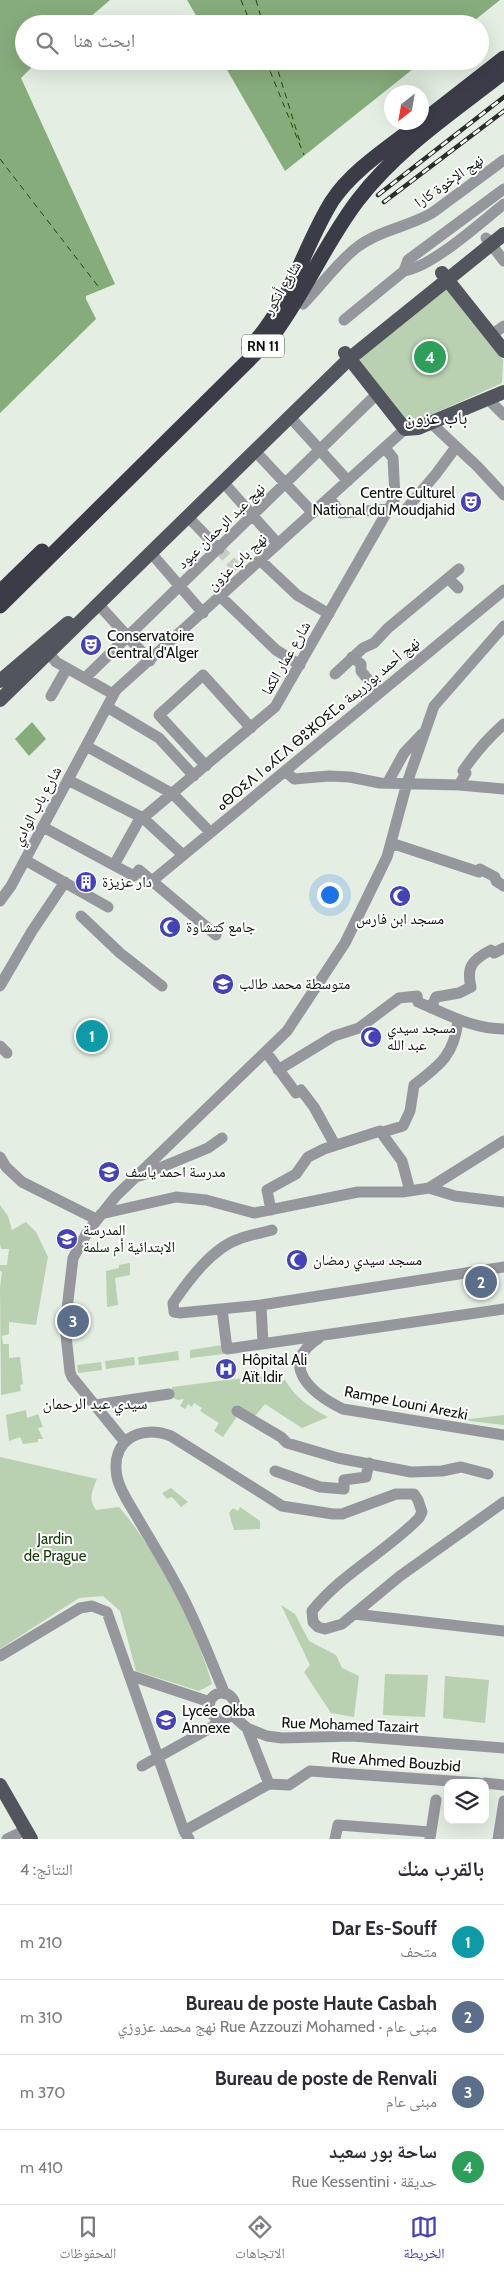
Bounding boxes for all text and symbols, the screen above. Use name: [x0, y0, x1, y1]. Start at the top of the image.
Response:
search box: [15, 15, 489, 70]
icon: search: [33, 29, 61, 57]
text: ابحث هنا: [73, 29, 135, 52]
north arrow: [384, 85, 429, 130]
street label: نهج الإخوة كارا: [411, 151, 487, 212]
street label: شارع أنكور: [259, 258, 306, 319]
road number: RN 11: [242, 334, 284, 358]
pin: 4: [414, 338, 446, 376]
district label: باب عزون: [405, 407, 467, 429]
street label: نهج عبد الرحمان عبود: [173, 479, 269, 573]
place label: Centre Culturel National du Moudjahid: [313, 484, 455, 519]
theatre icon: Centre Culturel National du Moudjahid: [459, 490, 483, 514]
street label: نهج باب عزون: [203, 530, 271, 595]
street label: شارع عمار الكما: [258, 618, 315, 699]
place label: Conservatoire Central d'Alger: [107, 627, 199, 662]
theatre icon: Conservatoire Central d'Alger: [79, 633, 103, 657]
street label: ⴰⴱⵔⵉⴷ ⵏ ⴰⵃⵎⴷ ⴱⵓⵣⵔⵉⵎⴰ نهج أحمد بوزريمة: [213, 634, 424, 815]
street label: شارع باب الوادي: [8, 763, 68, 850]
building icon: دار عزيزة: [74, 870, 98, 894]
place label: دار عزيزة: [102, 873, 152, 891]
your location: [317, 882, 343, 908]
mosque icon: مسجد ابن فارس: [388, 884, 412, 908]
place label: مسجد ابن فارس: [356, 910, 444, 929]
mosque icon: جامع كتشاوة: [158, 915, 182, 939]
place label: جامع كتشاوة: [186, 918, 256, 937]
school or university icon: متوسطة محمد طالب: [211, 972, 235, 996]
place label: متوسطة محمد طالب: [239, 975, 351, 993]
pin: 1: [76, 1017, 108, 1055]
place label: مسجد سيدي عبد الله: [387, 1019, 456, 1054]
mosque icon: مسجد سيدي عبد الله: [359, 1025, 383, 1049]
school or university icon: مدرسة احمد ياسف: [97, 1160, 121, 1184]
place label: مدرسة احمد ياسف: [125, 1163, 226, 1181]
place label: المدرسة الابتدائية أم سلمة: [83, 1221, 175, 1257]
school or university icon: المدرسة الابتدائية أم سلمة: [55, 1227, 79, 1251]
mosque icon: مسجد سيدي رمضان: [285, 1248, 309, 1272]
place label: مسجد سيدي رمضان: [313, 1251, 422, 1272]
pin: 2: [465, 1263, 497, 1301]
pin: 3: [57, 1302, 89, 1340]
place label: Hôpital Ali Aït Idir: [242, 1351, 307, 1386]
hospital icon: Hôpital Ali Aït Idir: [214, 1357, 238, 1381]
street label: Rampe Louni Arezki: [343, 1382, 469, 1424]
district label: سيدي عبد الرحمان: [42, 1394, 148, 1416]
park label: Jardin de Prague: [24, 1530, 87, 1565]
place label: Lycée Okba Annexe: [182, 1702, 256, 1737]
school or university icon: Lycée Okba Annexe: [154, 1708, 178, 1732]
street label: Rue Mohamed Tazairt: [281, 1714, 419, 1736]
street label: Rue Ahmed Bouzbid: [331, 1748, 461, 1776]
map controls: [444, 1779, 489, 1824]
button: layers: [444, 1779, 489, 1824]
text: بالقرب منك: [397, 1856, 484, 1881]
text: النتائج: 4: [20, 1860, 73, 1879]
text: Dar Es-Souff: [331, 1917, 437, 1940]
text: 210 m: [20, 1933, 62, 1952]
text: 1: [465, 1933, 471, 1952]
text: متحف: [400, 1942, 437, 1961]
text: Bureau de poste Haute Casbah: [185, 1992, 437, 2015]
text: 310 m: [20, 2008, 63, 2027]
text: 2: [464, 2008, 472, 2027]
text: مبنى عام · Rue Azzouzi Mohamed نهج محمد عزوزي: [117, 2017, 437, 2036]
text: Bureau de poste de Renvali: [215, 2067, 437, 2090]
text: 370 m: [20, 2083, 65, 2102]
text: 3: [464, 2083, 472, 2102]
text: مبنى عام: [386, 2092, 437, 2111]
text: ساحة بور سعيد: [329, 2140, 437, 2163]
text: 410 m: [20, 2158, 63, 2177]
text: 4: [463, 2158, 473, 2177]
text: حديقة · Rue Kessentini: [292, 2172, 437, 2191]
tab: المحفوظات: [59, 2213, 116, 2267]
tab: الاتجاهات: [235, 2213, 285, 2267]
tab: الخريطة: [403, 2213, 445, 2267]

